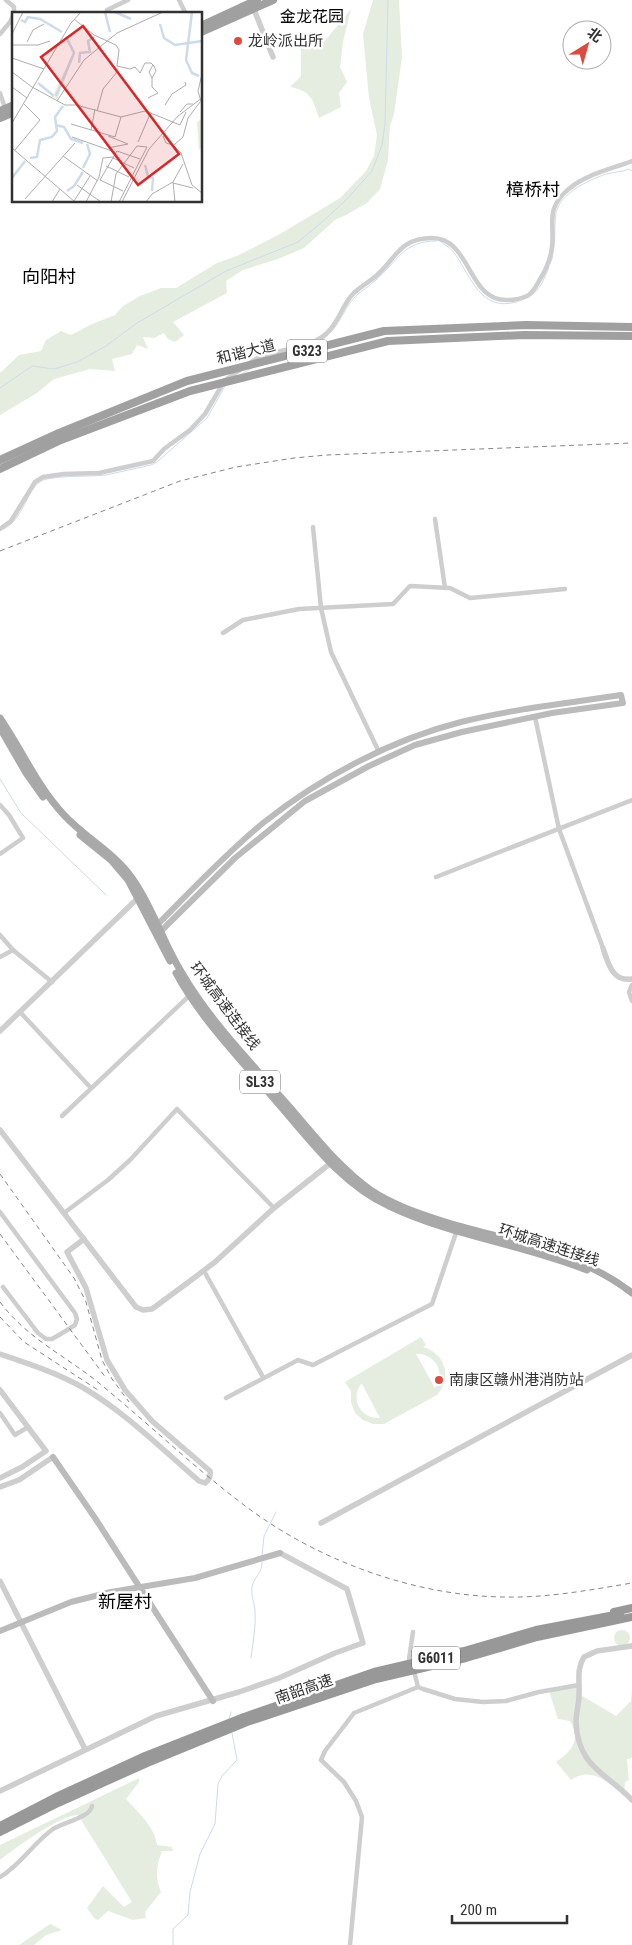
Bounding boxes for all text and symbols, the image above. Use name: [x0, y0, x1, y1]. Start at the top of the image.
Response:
district label: 金龙花园: [280, 7, 344, 26]
inset map: [12, 12, 202, 202]
north arrow: [562, 20, 612, 70]
text: 北: [584, 24, 605, 45]
place label: 龙岭派出所: [248, 32, 323, 50]
marker: 龙岭派出所: [232, 35, 244, 47]
district label: 樟桥村: [506, 179, 560, 200]
district label: 向阳村: [22, 266, 76, 287]
street label: 和谐大道: [215, 336, 277, 368]
road number: G323: [287, 340, 327, 362]
street label: 环城高速连接线: [186, 959, 264, 1053]
road number: SL33: [240, 1070, 280, 1094]
street label: 环城高速连接线: [496, 1220, 602, 1270]
place label: 南康区赣州港消防站: [449, 1371, 584, 1389]
marker: 南康区赣州港消防站: [433, 1374, 445, 1386]
district label: 新屋村: [98, 1591, 152, 1612]
road number: G6011: [412, 1646, 460, 1670]
street label: 南韶高速: [273, 1671, 335, 1707]
scale bar: [452, 1892, 567, 1924]
text: 200 m: [460, 1901, 497, 1919]

